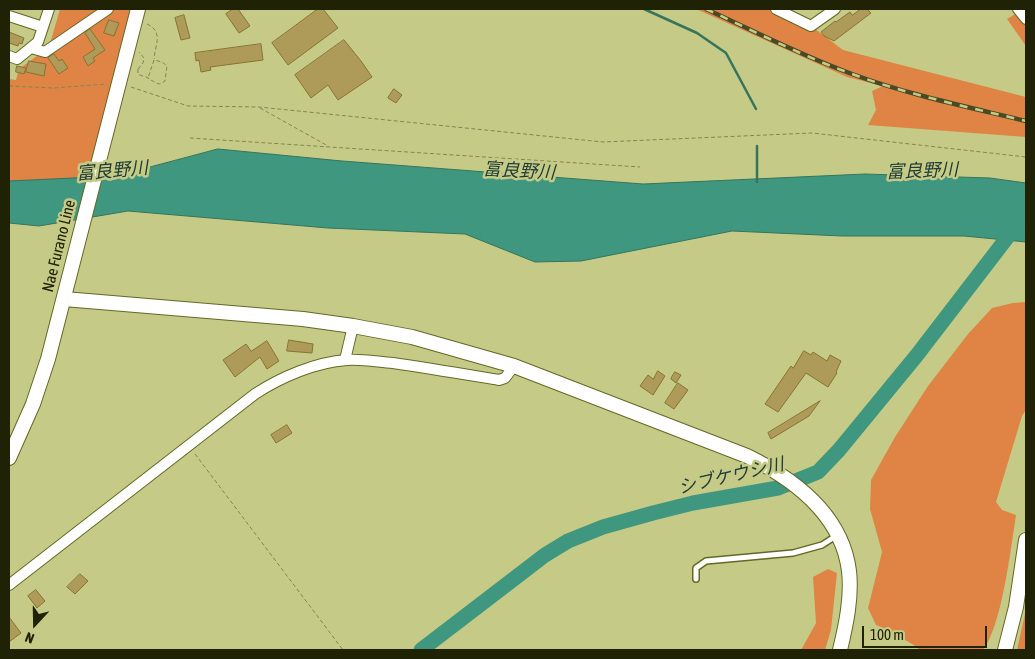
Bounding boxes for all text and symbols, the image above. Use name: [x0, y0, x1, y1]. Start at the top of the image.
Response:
water label: 富良野川: [75, 157, 149, 185]
water label: 富良野川: [482, 158, 556, 184]
water label: 富良野川: [886, 159, 958, 183]
street label: Nae Furano Line: [38, 198, 80, 294]
water label: シブケウシ川: [676, 453, 786, 499]
north arrow: [10, 599, 60, 649]
scale bar: [865, 616, 990, 648]
text: 100 m: [870, 626, 904, 643]
text: N: [23, 629, 36, 647]

